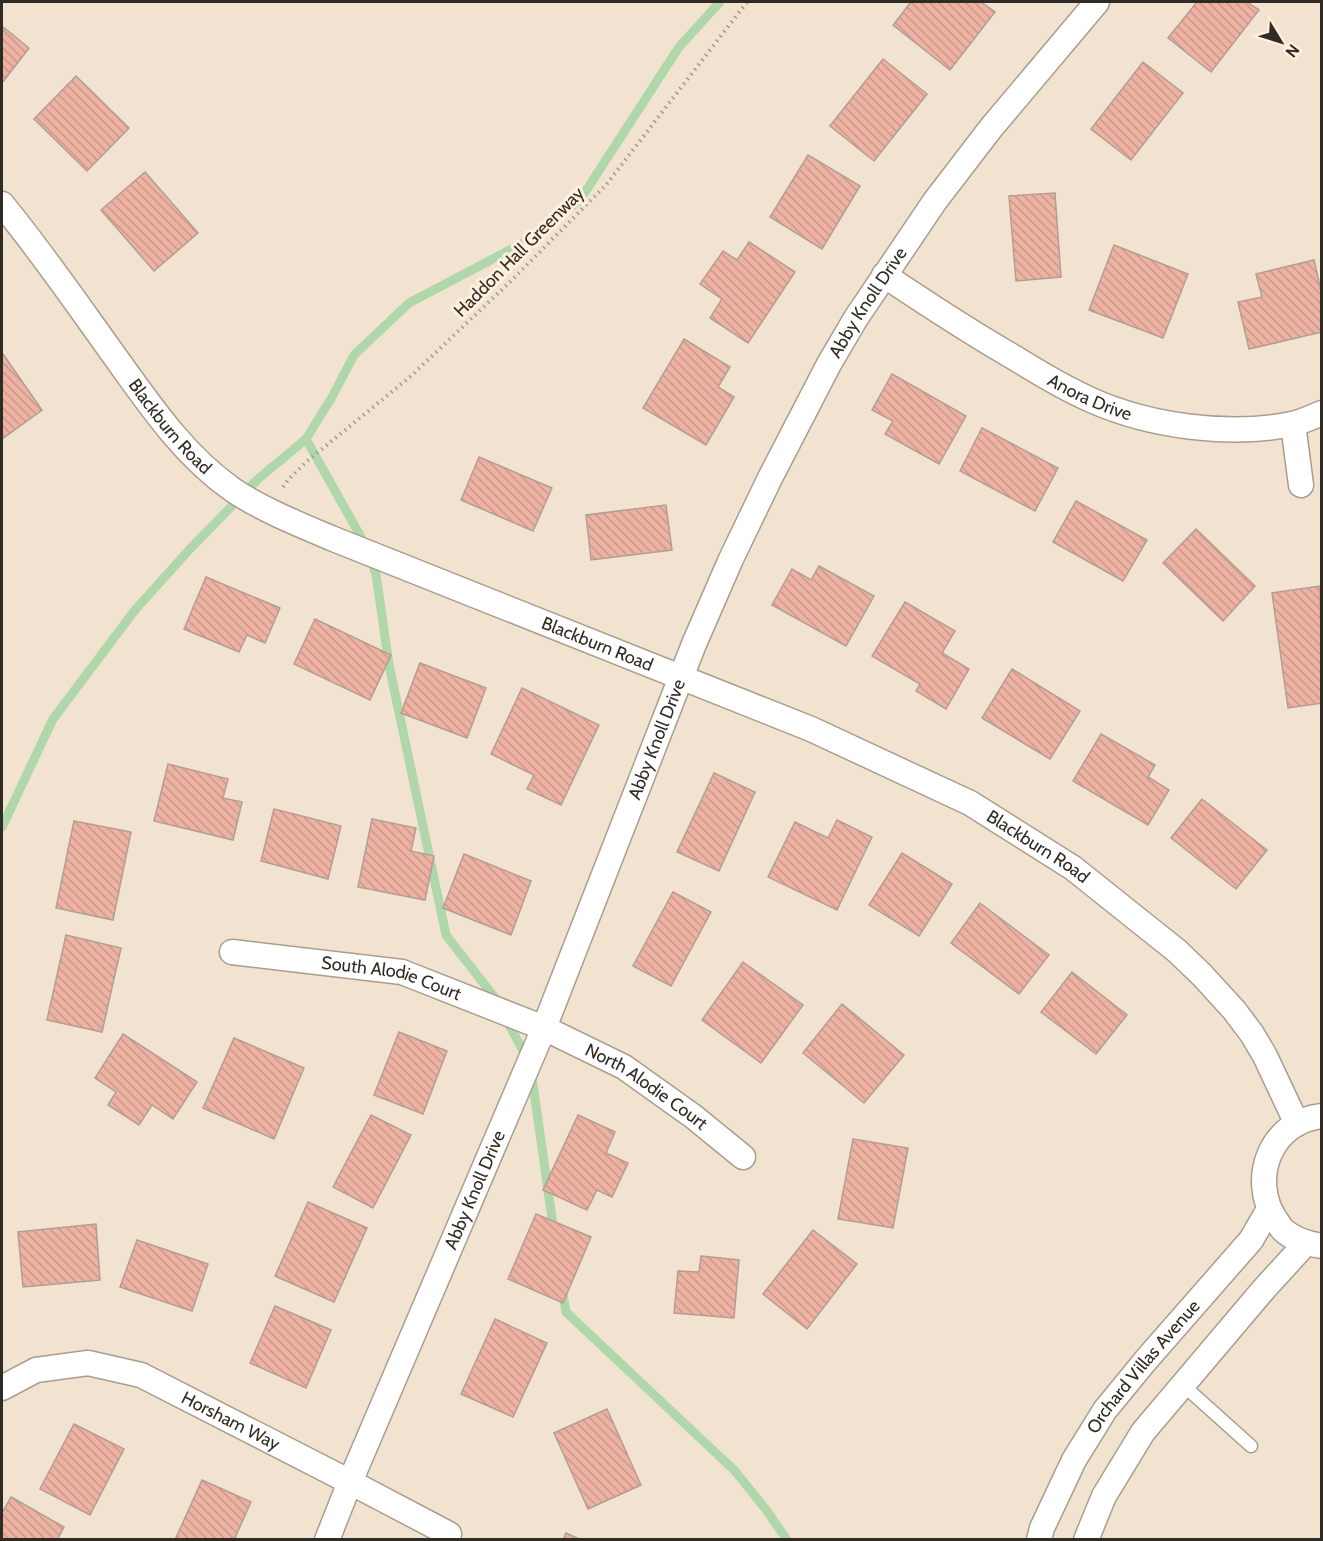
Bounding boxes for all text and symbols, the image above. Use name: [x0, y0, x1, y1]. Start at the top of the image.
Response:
north arrow: [1251, 12, 1311, 72]
text: N: [1281, 41, 1303, 61]
street label: Haddon Hall Greenway: [449, 182, 589, 322]
street label: Abby Knoll Drive: [824, 243, 912, 362]
street label: Anora Drive: [1044, 369, 1134, 425]
street label: Blackburn Road: [124, 375, 216, 479]
street label: Blackburn Road: [539, 612, 656, 676]
street label: Abby Knoll Drive: [623, 676, 690, 803]
street label: Blackburn Road: [983, 805, 1094, 888]
street label: South Alodie Court: [320, 952, 464, 1005]
street label: North Alodie Court: [582, 1039, 712, 1134]
street label: Abby Knoll Drive: [440, 1127, 510, 1253]
street label: Orchard Villas Avenue: [1082, 1295, 1205, 1438]
street label: Horsham Way: [178, 1387, 284, 1455]

